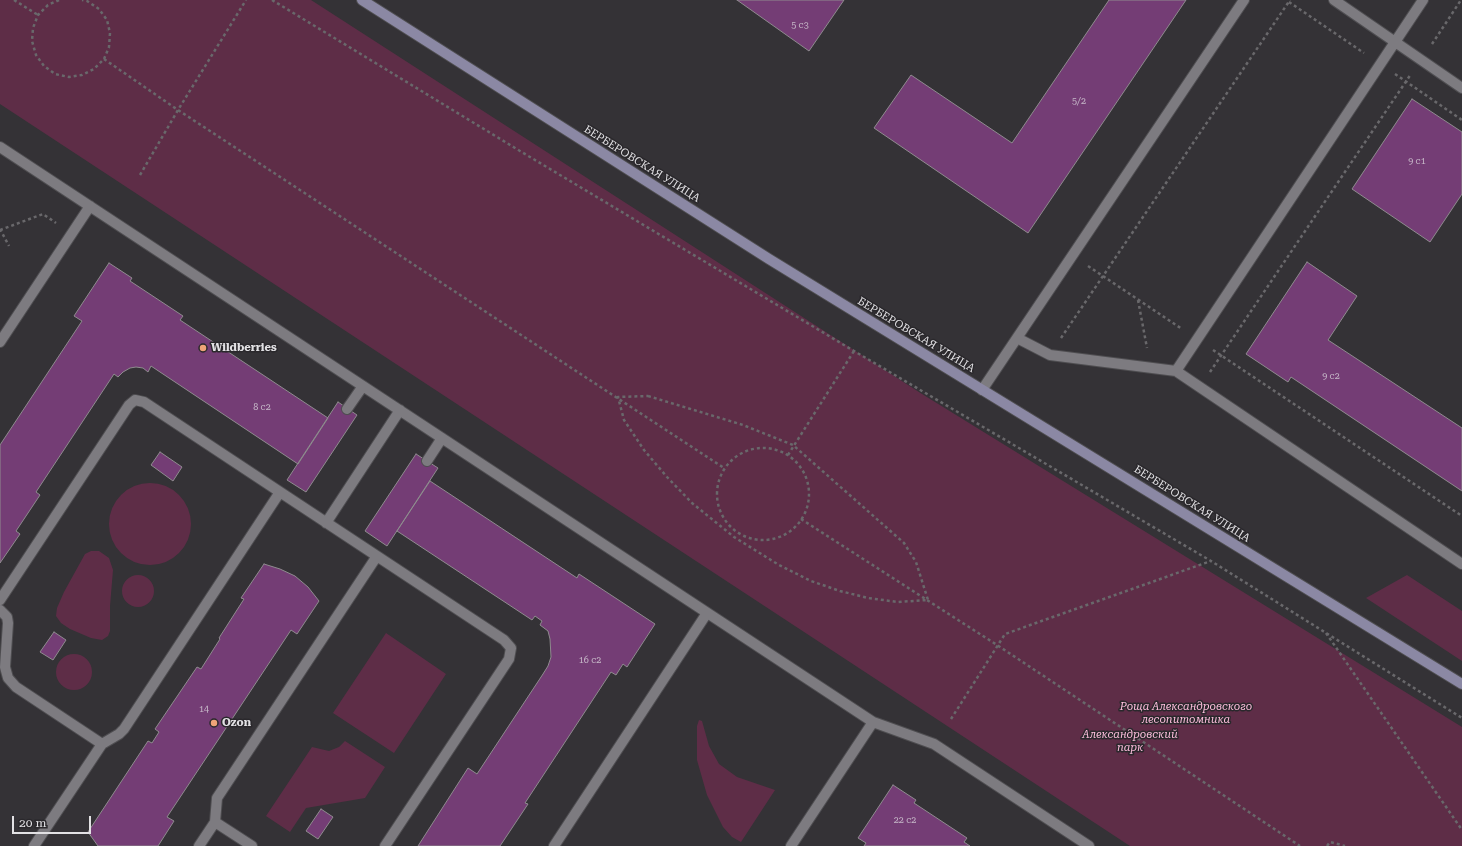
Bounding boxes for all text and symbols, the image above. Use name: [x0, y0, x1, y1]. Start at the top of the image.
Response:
house number: 5 с3: [791, 20, 809, 30]
house number: 5/2: [1072, 96, 1086, 106]
street label: БЕРБЕРОВСКАЯ УЛИЦА: [581, 123, 703, 205]
house number: 9 с1: [1408, 156, 1426, 166]
street label: БЕРБЕРОВСКАЯ УЛИЦА: [855, 295, 977, 375]
place label: Wildberries: [211, 341, 277, 355]
marker: Wildberries: [198, 343, 208, 353]
house number: 9 с2: [1322, 371, 1340, 381]
house number: 8 с2: [253, 402, 271, 412]
street label: БЕРБЕРОВСКАЯ УЛИЦА: [1131, 463, 1253, 545]
house number: 16 с2: [579, 655, 601, 665]
park label: Роща Александровского лесопитомника: [1120, 700, 1252, 726]
house number: 14: [199, 704, 209, 714]
place label: Ozon: [222, 716, 251, 730]
marker: Ozon: [209, 718, 219, 728]
park label: Александровский парк: [1082, 728, 1178, 754]
scale bar: [14, 808, 93, 834]
house number: 22 с2: [894, 815, 916, 825]
text: 20 m: [19, 816, 46, 830]

